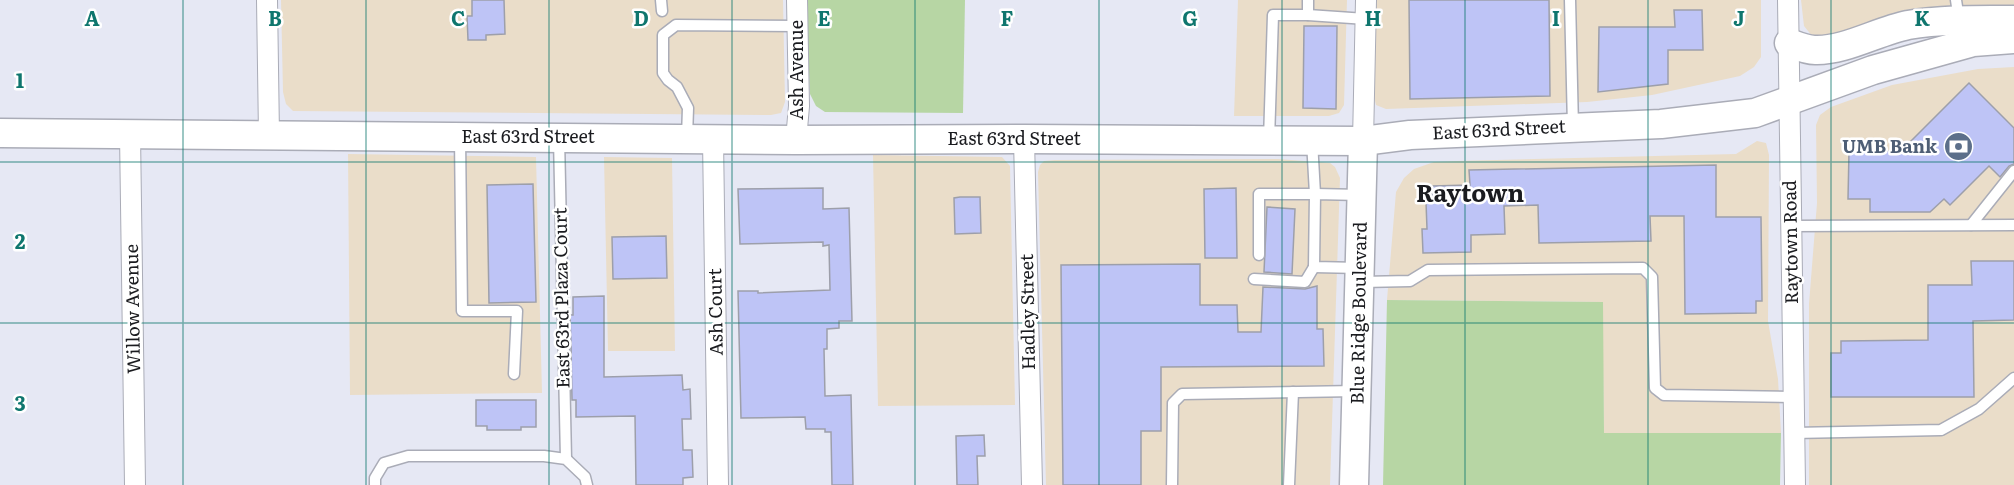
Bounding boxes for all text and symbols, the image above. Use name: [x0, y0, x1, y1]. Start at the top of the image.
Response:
text: A: [84, 2, 100, 32]
text: B: [268, 2, 282, 32]
text: C: [451, 2, 465, 32]
text: D: [633, 2, 649, 32]
text: E: [817, 2, 831, 32]
text: F: [1001, 2, 1014, 32]
text: G: [1182, 2, 1198, 32]
text: H: [1365, 2, 1381, 32]
text: I: [1552, 2, 1560, 32]
text: J: [1733, 2, 1745, 32]
text: K: [1914, 2, 1930, 32]
street label: Ash Avenue: [782, 20, 809, 120]
text: 1: [16, 64, 24, 94]
street label: East 63rd Street: [1431, 111, 1567, 145]
street label: East 63rd Street: [461, 122, 596, 149]
street label: East 63rd Street: [947, 124, 1082, 151]
bank icon: UMB Bank: [1942, 131, 1974, 163]
place label: UMB Bank: [1842, 132, 1938, 159]
district label: Raytown: [1416, 174, 1524, 209]
street label: Raytown Road: [1775, 180, 1804, 304]
street label: East 63rd Plaza Court: [545, 207, 576, 389]
street label: Blue Ridge Boulevard: [1342, 221, 1373, 405]
text: 2: [15, 225, 26, 255]
street label: Willow Avenue: [117, 244, 146, 374]
street label: Hadley Street: [1012, 253, 1041, 370]
street label: Ash Court: [700, 268, 729, 356]
text: 3: [14, 387, 26, 417]

